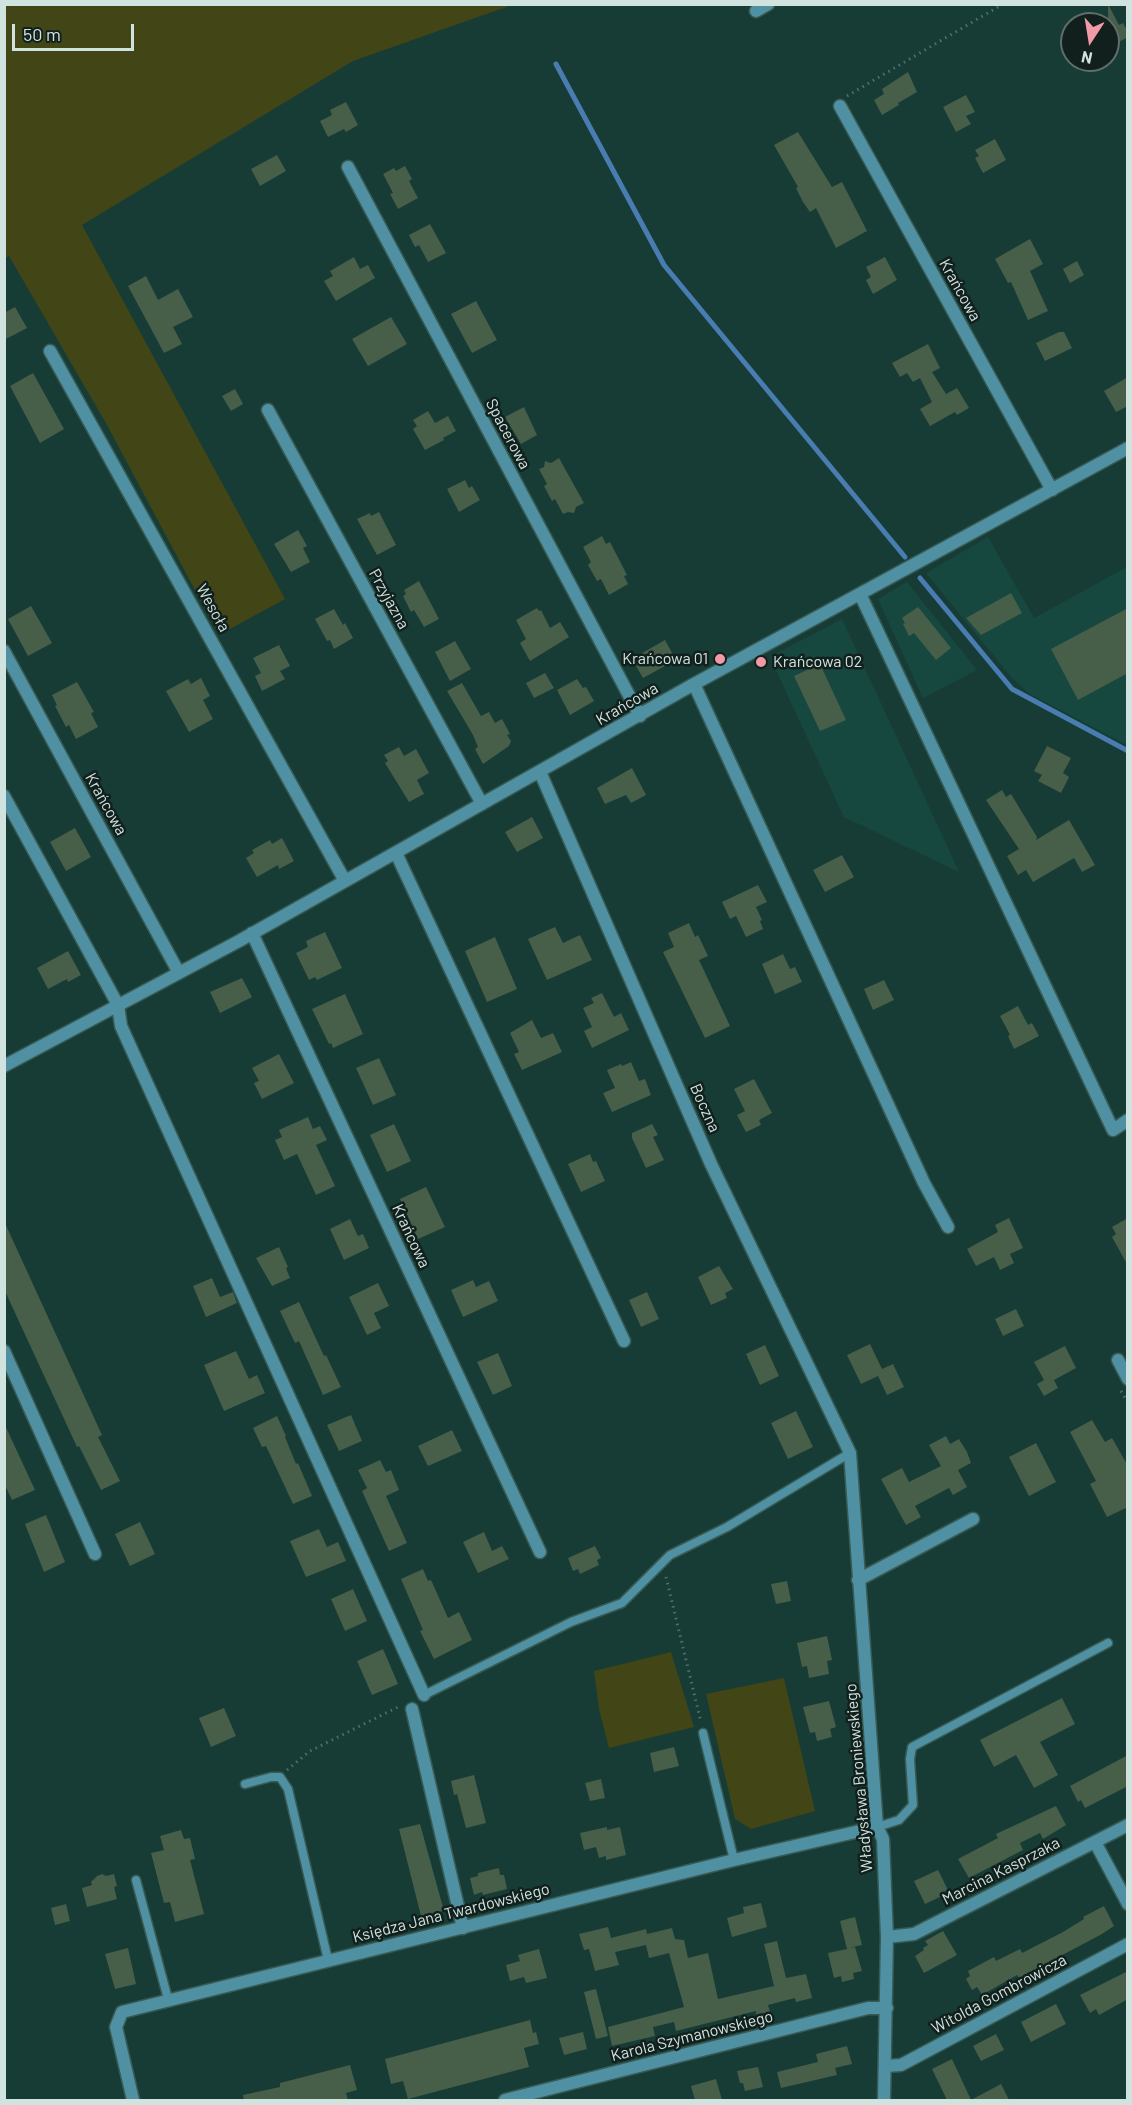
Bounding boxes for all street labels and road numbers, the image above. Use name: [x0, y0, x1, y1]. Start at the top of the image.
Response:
street label: Krańcowa: [935, 255, 985, 325]
street label: Spacerowa: [481, 396, 535, 472]
street label: Przyjazna: [365, 566, 413, 632]
street label: Wesoła: [192, 581, 234, 635]
street label: Krańcowa: [593, 679, 661, 729]
street label: Krańcowa: [81, 769, 131, 839]
street label: Boczna: [686, 1081, 724, 1135]
street label: Krańcowa: [388, 1201, 434, 1271]
street label: Władysława Broniewskiego: [841, 1683, 877, 1873]
street label: Marcina Kasprzaka: [939, 1833, 1063, 1909]
street label: Księdza Jana Twardowskiego: [351, 1879, 551, 1947]
street label: Witolda Gombrowicza: [928, 1950, 1070, 2038]
street label: Karola Szymanowskiego: [609, 2007, 775, 2065]

